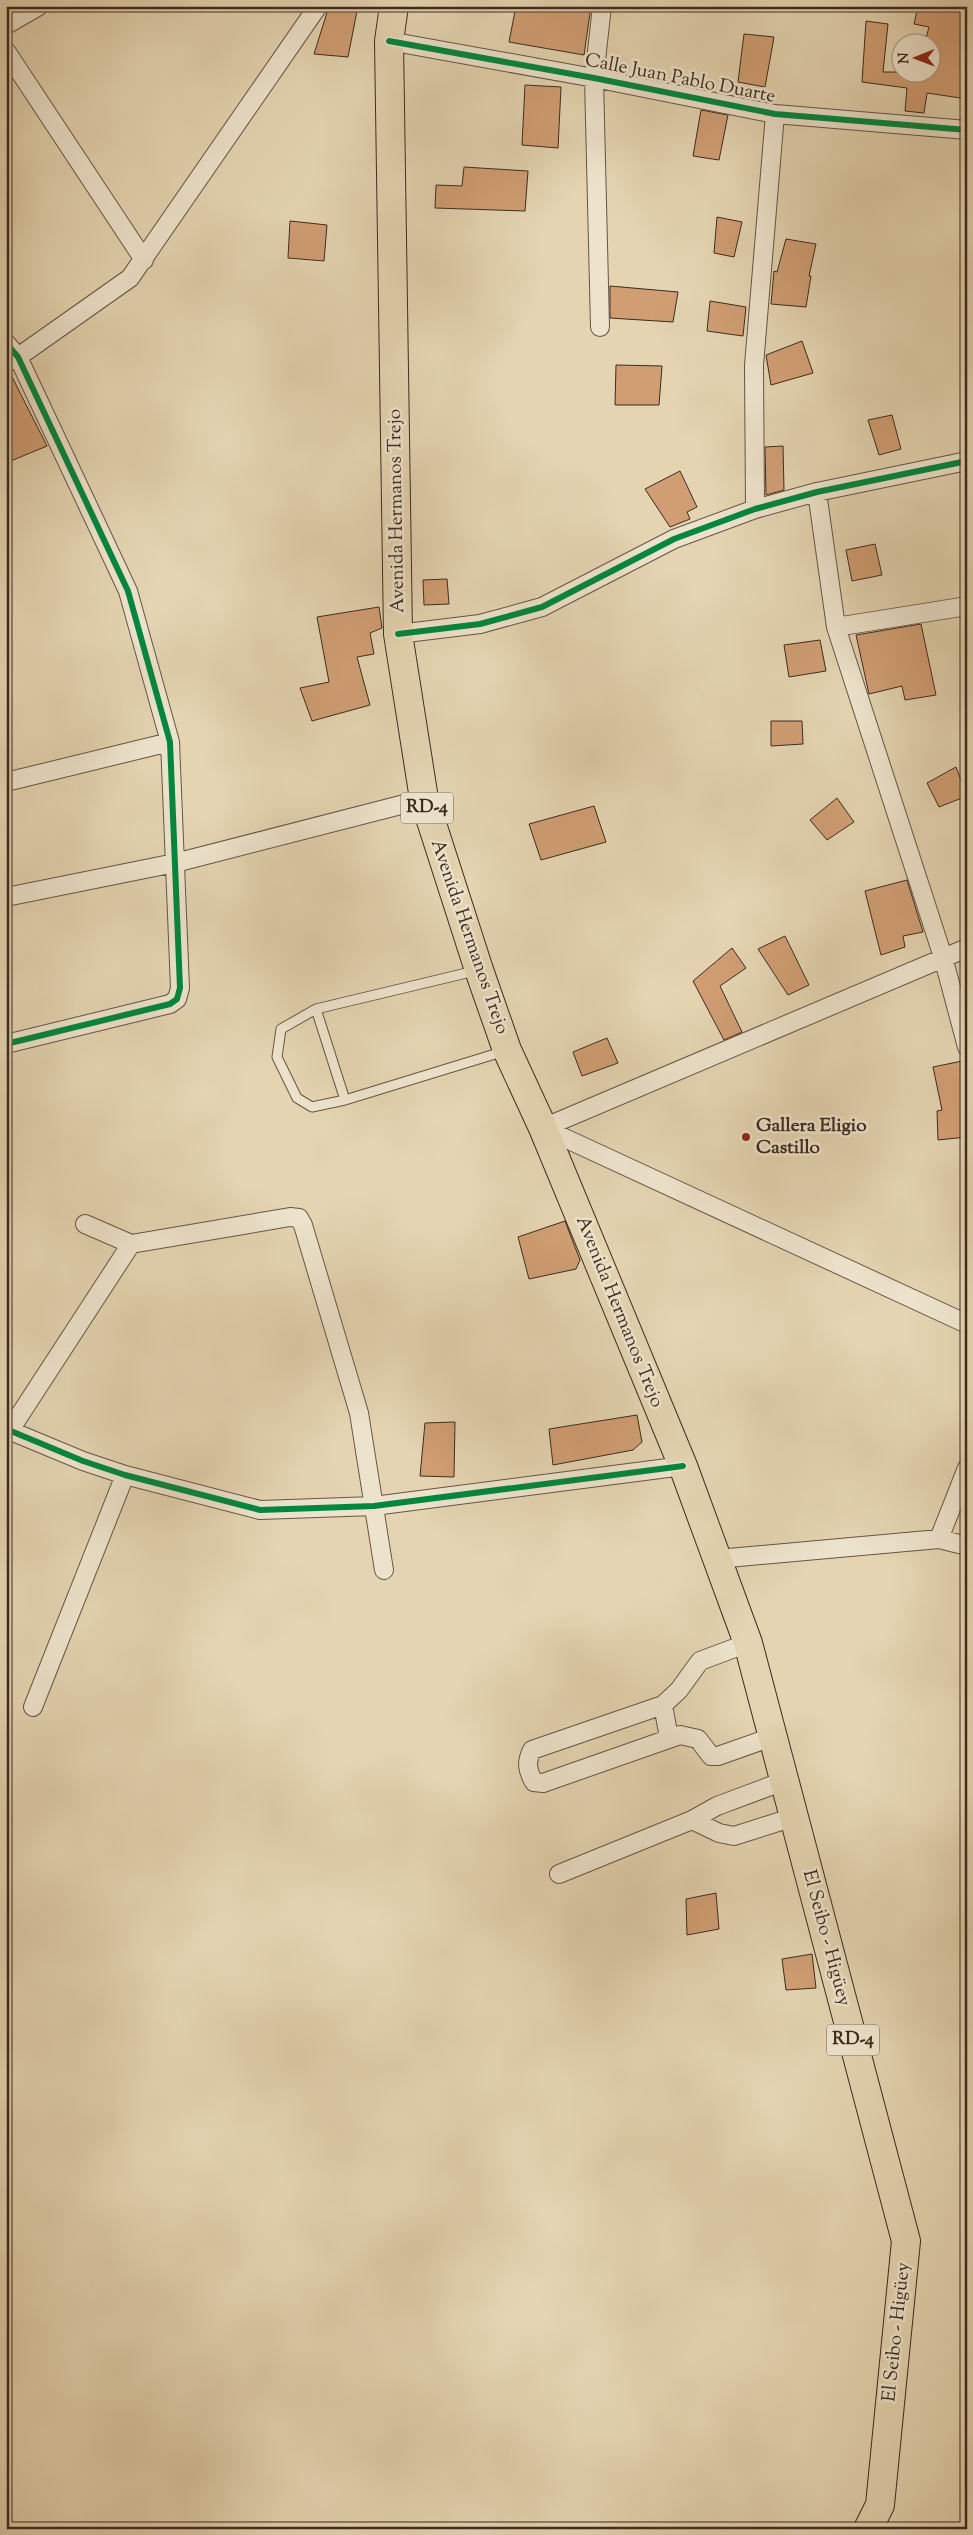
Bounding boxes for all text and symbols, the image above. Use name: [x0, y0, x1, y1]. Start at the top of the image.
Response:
north arrow: [890, 32, 940, 82]
street label: Calle Juan Pablo Duarte: [582, 47, 778, 111]
text: N: [895, 52, 915, 64]
street label: Avenida Hermanos Trejo: [382, 409, 412, 613]
road number: RD-4: [401, 792, 453, 824]
street label: Avenida Hermanos Trejo: [423, 836, 515, 1038]
place label: Gallera Eligio Castillo: [756, 1113, 867, 1162]
marker: Gallera Eligio Castillo: [740, 1131, 752, 1143]
street label: Avenida Hermanos Trejo: [568, 1212, 670, 1412]
street label: El Seibo - Higüey: [795, 1867, 857, 2010]
road number: RD-4: [827, 2024, 879, 2056]
street label: El Seibo - Higüey: [876, 2260, 918, 2403]

